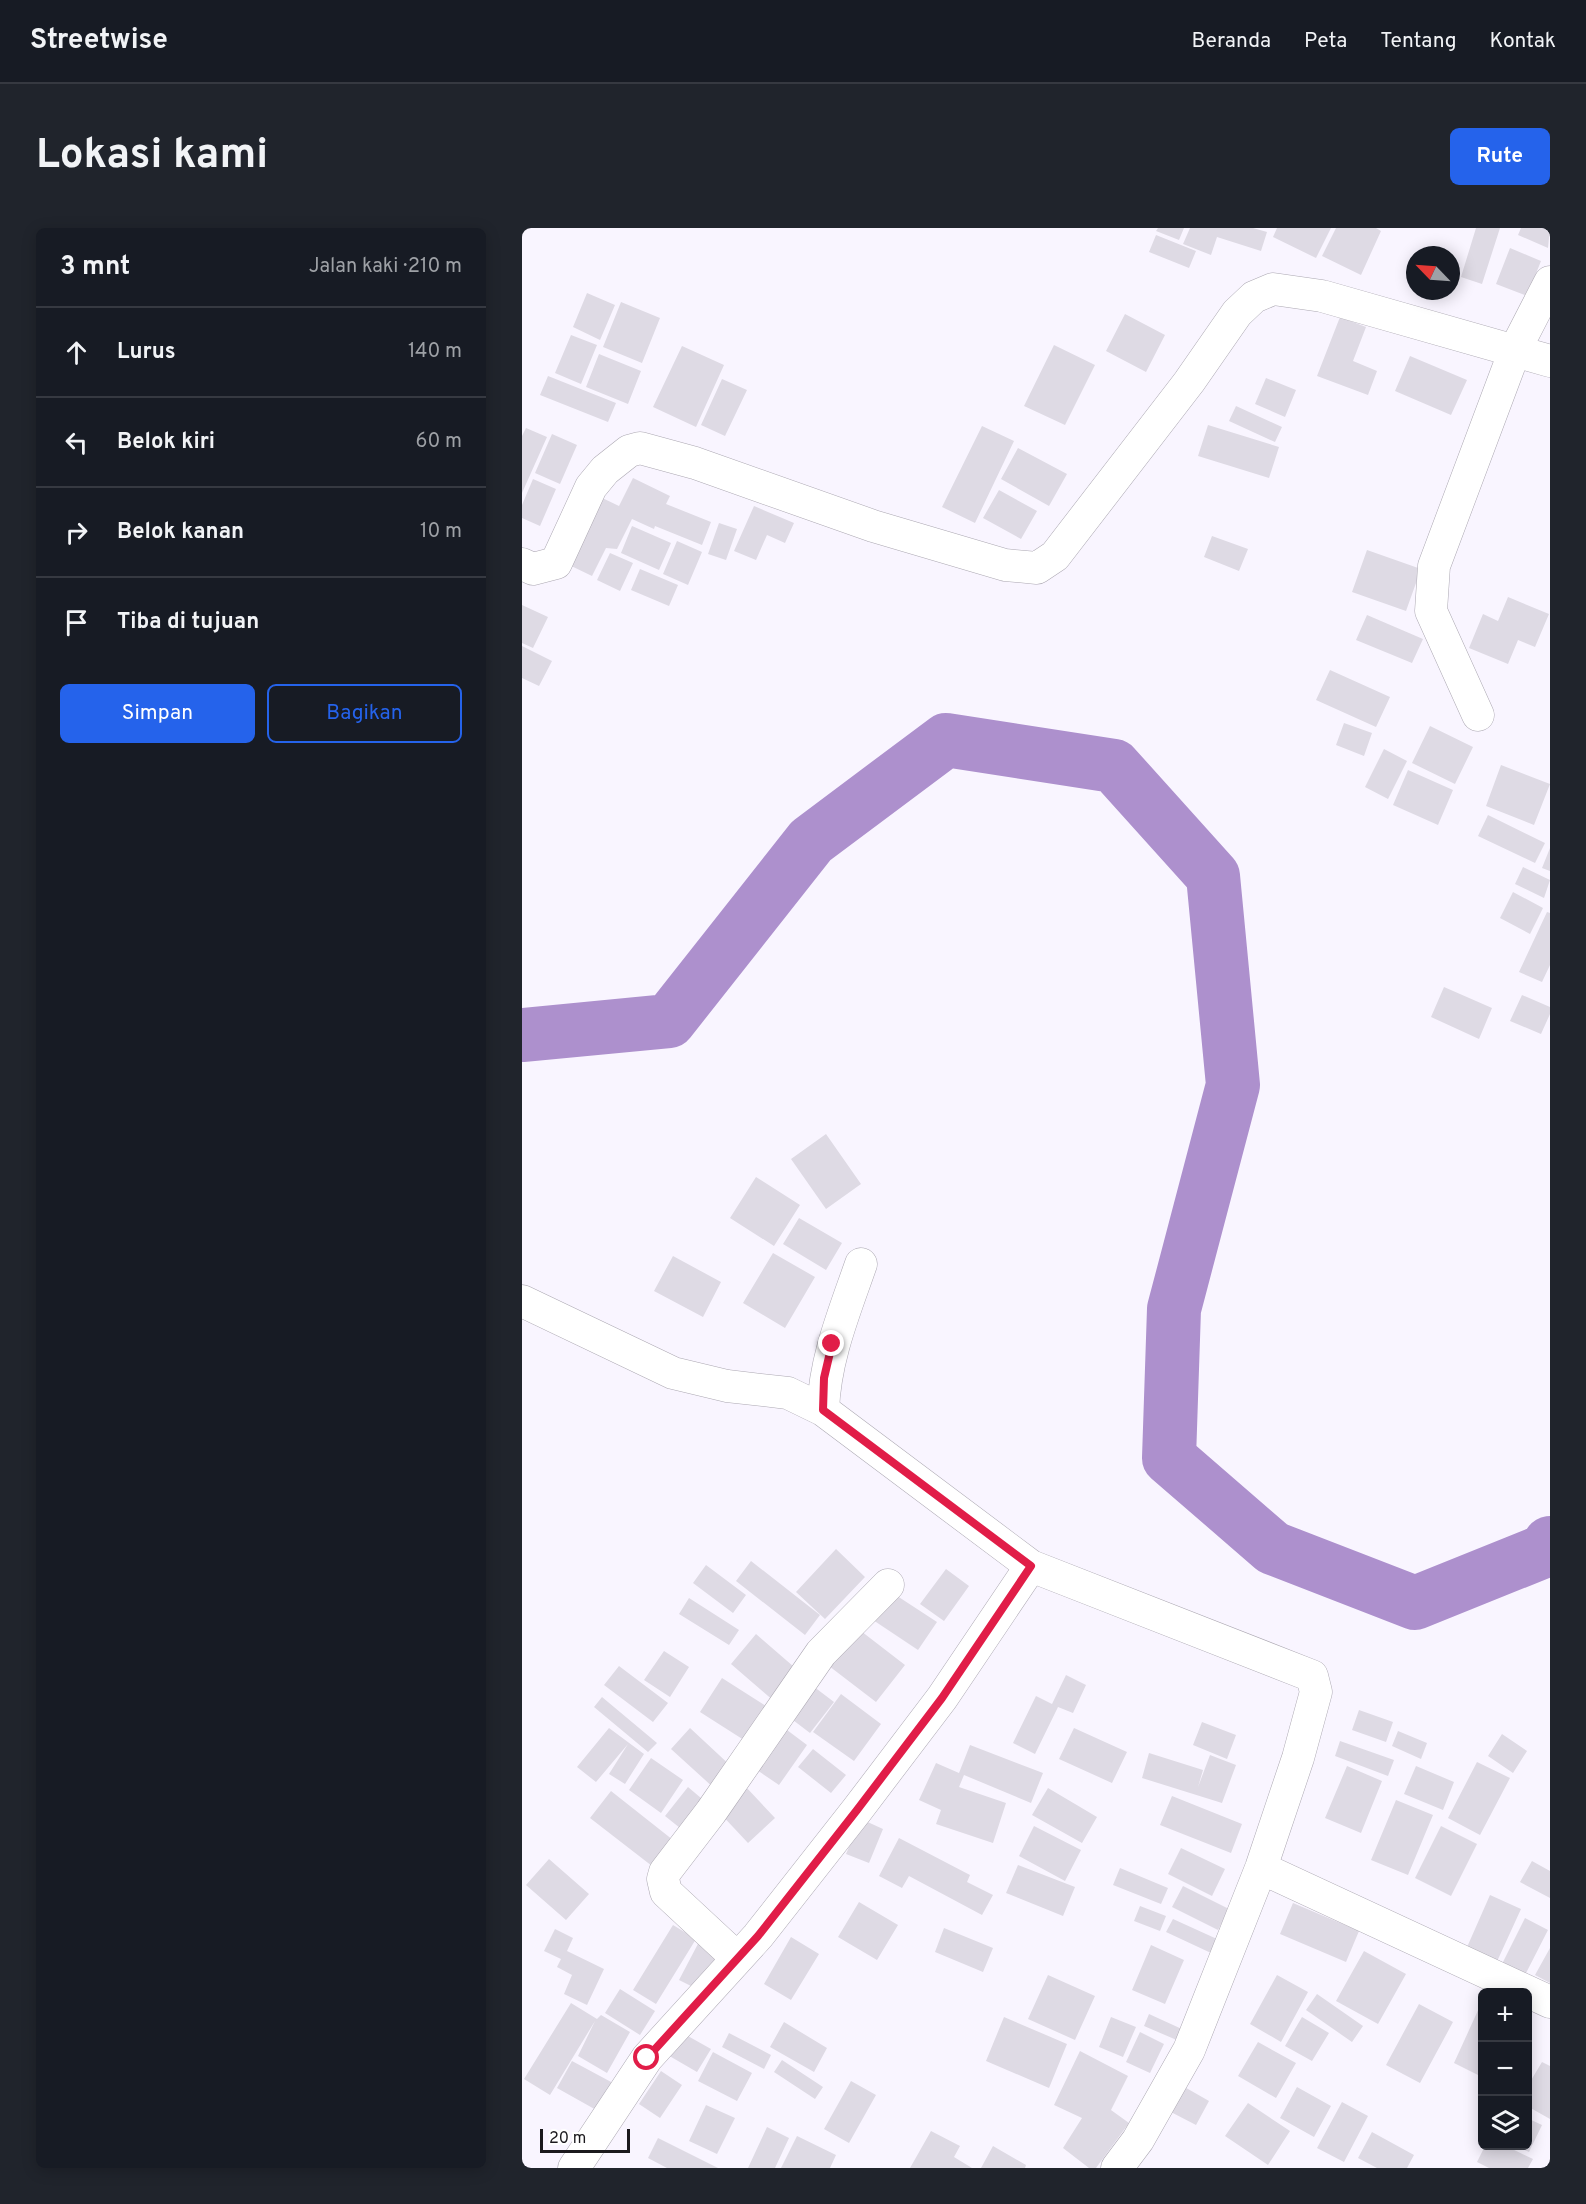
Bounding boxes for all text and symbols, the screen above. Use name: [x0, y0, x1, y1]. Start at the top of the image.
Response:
text: Streetwise: [30, 23, 168, 59]
text: Beranda: [1192, 28, 1271, 55]
text: Peta: [1304, 28, 1347, 55]
text: Tentang: [1380, 28, 1457, 55]
text: Kontak: [1490, 28, 1556, 55]
button: Rute: [1450, 128, 1550, 185]
text: Lokasi kami: [36, 130, 268, 183]
north arrow: [1406, 246, 1460, 300]
text: 3 mnt: [60, 251, 130, 284]
text: Jalan kaki · 210 m: [309, 254, 462, 280]
icon: ahead: [60, 336, 93, 369]
text: Lurus: [117, 339, 176, 366]
text: 140 m: [408, 339, 462, 365]
icon: left: [60, 426, 93, 459]
text: Belok kiri: [117, 429, 215, 456]
text: 60 m: [416, 429, 462, 455]
icon: right: [60, 516, 93, 549]
text: Belok kanan: [117, 519, 244, 546]
text: 10 m: [420, 519, 462, 545]
icon: arrive: [60, 606, 93, 639]
text: Tiba di tujuan: [117, 609, 259, 636]
button: Simpan: [60, 684, 255, 743]
button: Bagikan: [267, 684, 462, 743]
route end: [818, 1330, 844, 1356]
map controls: [1478, 1988, 1532, 2150]
button: +: [1478, 1988, 1532, 2042]
button: −: [1478, 2042, 1532, 2096]
route start: [633, 2044, 659, 2070]
button: layers: [1478, 2096, 1532, 2150]
scale bar: [540, 2126, 630, 2154]
text: 20 m: [549, 2129, 586, 2149]

